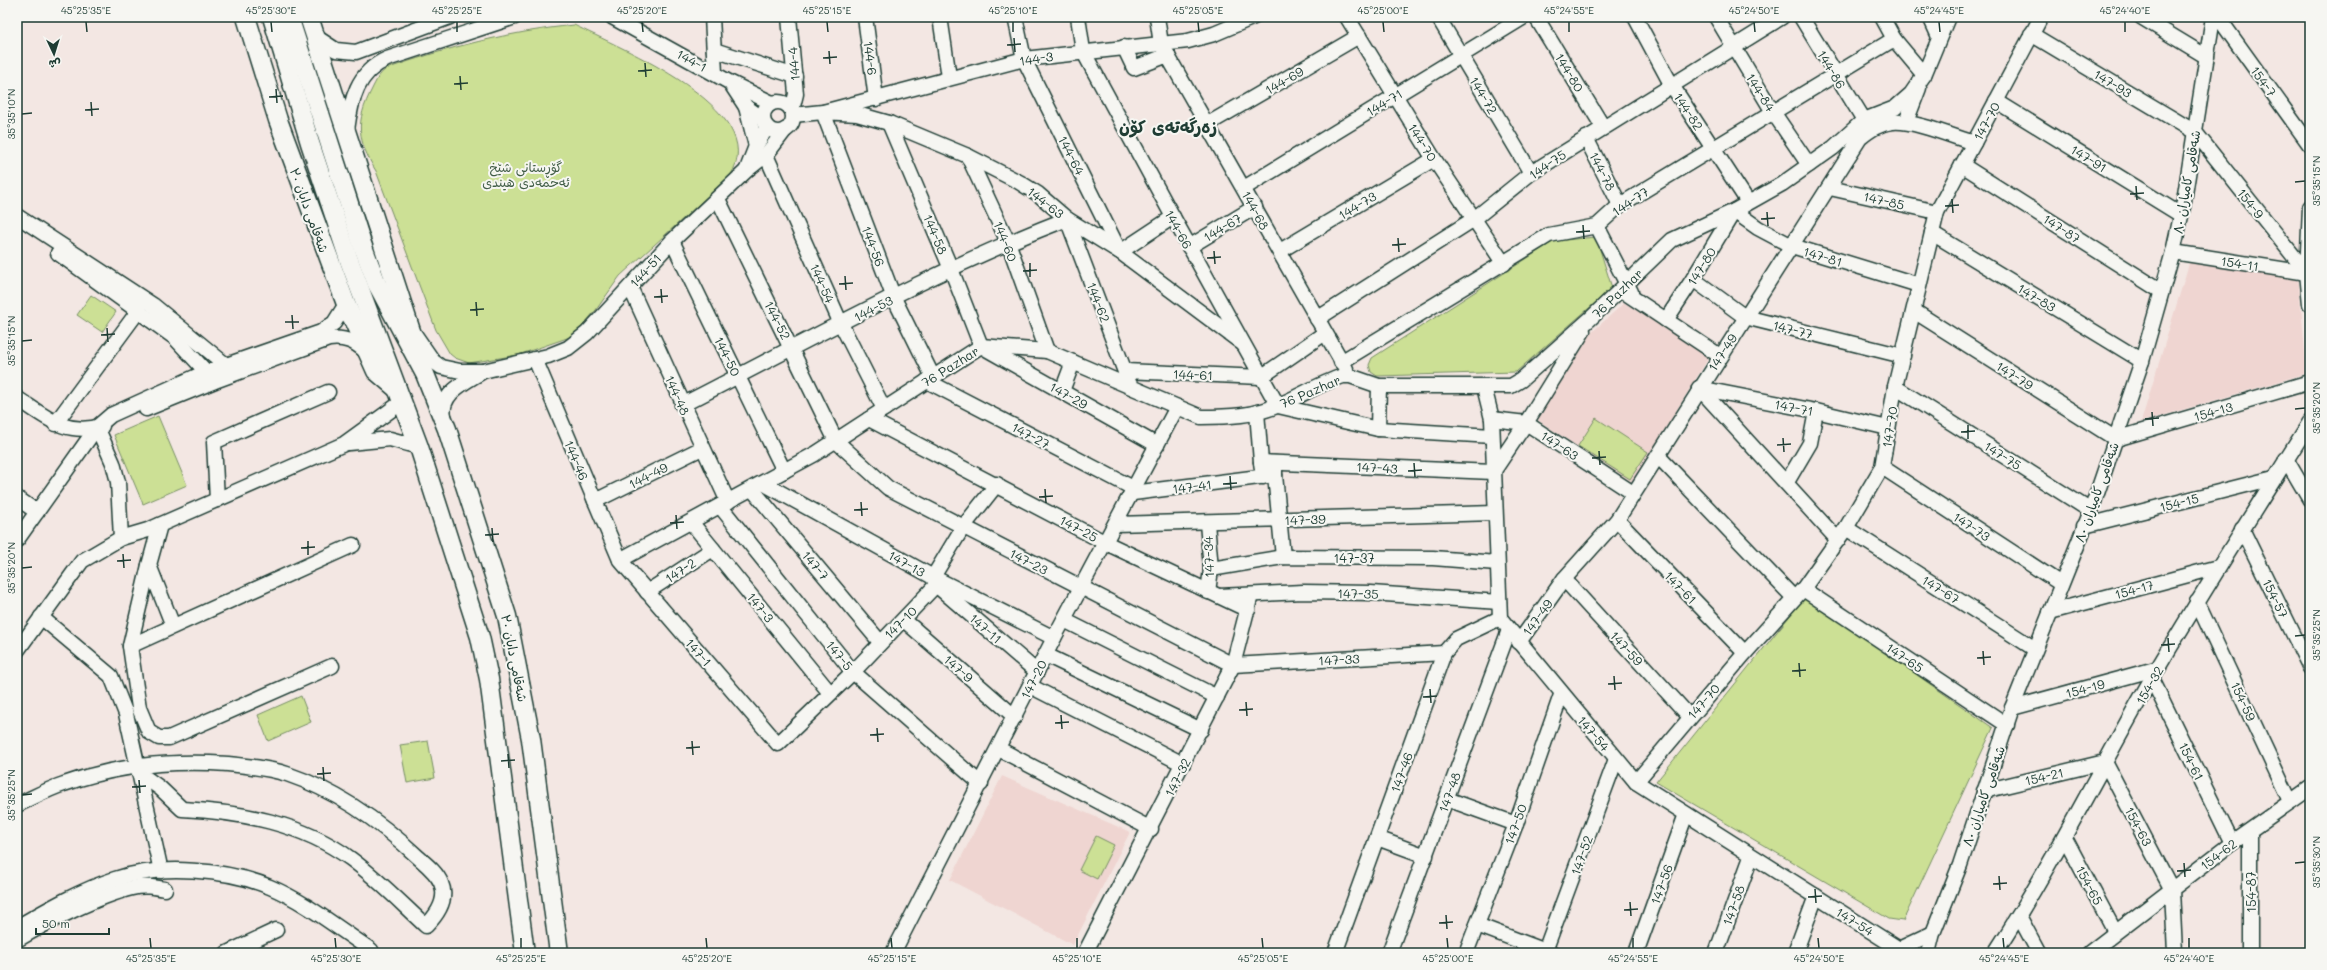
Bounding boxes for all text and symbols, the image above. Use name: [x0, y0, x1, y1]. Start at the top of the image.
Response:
text: 45°25'35"E: [61, 3, 111, 17]
text: 45°25'30"E: [246, 3, 296, 17]
text: 45°25'25"E: [432, 3, 482, 17]
text: 45°25'20"E: [617, 3, 667, 17]
text: 45°25'15"E: [803, 3, 852, 17]
text: 45°25'10"E: [988, 3, 1038, 17]
text: 45°25'05"E: [1173, 3, 1223, 17]
text: 45°25'00"E: [1358, 3, 1409, 17]
text: 45°24'55"E: [1544, 3, 1594, 17]
text: 45°24'50"E: [1729, 3, 1779, 17]
text: 45°24'45"E: [1914, 3, 1964, 17]
text: 45°24'40"E: [2100, 3, 2151, 17]
north arrow: [34, 34, 74, 74]
street label: 144-6: [860, 40, 882, 76]
street label: 144-1: [674, 45, 710, 75]
street label: 144-4: [783, 46, 803, 82]
street label: 144-3: [1018, 47, 1055, 69]
street label: 144-86: [1814, 47, 1850, 92]
street label: 144-80: [1552, 49, 1588, 95]
text: ش: [48, 57, 61, 72]
street label: 144-69: [1262, 62, 1307, 98]
street label: 154-7: [2247, 62, 2281, 100]
street label: 147-93: [2091, 65, 2135, 101]
street label: 144-84: [1743, 70, 1780, 115]
street label: 144-72: [1466, 73, 1502, 117]
street label: 144-71: [1363, 85, 1405, 119]
text: 35°35'10"N: [4, 89, 18, 140]
street label: 144-82: [1671, 89, 1707, 133]
street label: 147-70: [1969, 99, 2003, 143]
district label: زەرگەتەی کۆن: [1119, 115, 1217, 138]
street label: 144-70: [1405, 120, 1441, 164]
street label: شەقامی کامیاران ٨٠: [2168, 129, 2205, 236]
street label: 144-64: [1055, 132, 1089, 178]
street label: 147-91: [2068, 140, 2110, 176]
street label: 144-75: [1525, 145, 1569, 183]
street label: 144-78: [1586, 149, 1620, 194]
text: 35°35'15"N: [2309, 156, 2323, 206]
park label: گۆڕستانی شێخ ئەحمەدی هیندی: [482, 158, 570, 191]
street label: شەقامی دابان ٣٠: [285, 165, 333, 255]
street label: 144-63: [1024, 182, 1068, 222]
street label: 144-77: [1608, 182, 1652, 220]
street label: 154-9: [2234, 184, 2268, 222]
street label: 144-68: [1238, 187, 1274, 233]
street label: 144-73: [1335, 187, 1379, 223]
street label: 147-85: [1862, 187, 1906, 213]
street label: 144-66: [1161, 206, 1197, 252]
street label: 144-67: [1200, 209, 1244, 245]
street label: 147-87: [2040, 210, 2084, 246]
street label: 144-58: [920, 211, 952, 257]
street label: 144-60: [990, 218, 1022, 264]
street label: 144-56: [859, 223, 890, 269]
street label: 147-81: [1801, 242, 1845, 270]
street label: 147-80: [1683, 244, 1719, 288]
street label: 144-51: [625, 249, 665, 291]
street label: 154-11: [2220, 252, 2260, 274]
street label: 144-54: [807, 260, 839, 306]
street label: 76 Pazhar: [1588, 264, 1646, 322]
street label: 147-83: [2015, 279, 2060, 315]
street label: 144-62: [1084, 280, 1114, 324]
street label: 144-53: [851, 291, 896, 325]
street label: 144-52: [761, 298, 795, 342]
text: 35°35'15"N: [4, 316, 18, 366]
street label: 147-77: [1771, 316, 1815, 342]
street label: 147-49: [1704, 330, 1741, 374]
street label: 144-50: [711, 333, 745, 379]
street label: 76 Pazhar: [918, 342, 982, 390]
street label: 147-79: [1993, 357, 2037, 393]
street label: 144-61: [1173, 365, 1213, 383]
street label: 76 Pazhar: [1277, 371, 1343, 411]
street label: 144-48: [662, 372, 694, 418]
street label: 147-29: [1047, 378, 1091, 413]
text: 35°35'20"N: [2309, 382, 2323, 434]
street label: 147-71: [1773, 395, 1815, 419]
street label: 154-13: [2191, 397, 2235, 425]
street label: 147-70: [1877, 405, 1901, 449]
street label: 147-27: [1009, 418, 1053, 452]
street label: 147-63: [1538, 427, 1582, 464]
street label: 144-46: [561, 437, 593, 483]
street label: 147-75: [1981, 437, 2025, 473]
street label: شەقامی کامیاران ٨٠: [2070, 440, 2124, 545]
street label: 147-43: [1356, 457, 1398, 477]
street label: 144-49: [625, 458, 671, 492]
street label: 147-41: [1171, 475, 1213, 497]
street label: 154-15: [2158, 489, 2200, 515]
street label: 147-73: [1950, 508, 1994, 544]
street label: 147-39: [1284, 510, 1326, 528]
street label: 147-25: [1057, 511, 1101, 545]
street label: 147-34: [1199, 536, 1217, 578]
text: 35°35'20"N: [4, 542, 18, 594]
street label: 147-23: [1007, 544, 1051, 578]
street label: 147-13: [886, 546, 929, 580]
street label: 147-7: [799, 547, 833, 583]
street label: 147-37: [1333, 549, 1375, 566]
street label: 147-2: [661, 554, 699, 586]
street label: 147-61: [1661, 567, 1701, 607]
street label: 147-67: [1919, 571, 1963, 607]
street label: 154-17: [2113, 576, 2155, 602]
street label: 154-57: [2259, 576, 2293, 620]
street label: 147-35: [1337, 584, 1379, 602]
street label: 147-3: [744, 589, 778, 626]
street label: 147-49: [1518, 595, 1556, 639]
street label: 147-10: [880, 602, 920, 642]
street label: 147-11: [966, 609, 1006, 647]
text: 35°35'25"N: [2309, 609, 2323, 661]
street label: شەقامی دابان ٣٠: [496, 613, 532, 704]
street label: 147-59: [1607, 627, 1647, 669]
street label: 147-1: [682, 634, 716, 670]
street label: 147-5: [823, 637, 857, 673]
street label: 147-65: [1883, 638, 1927, 676]
street label: 147-33: [1318, 649, 1360, 669]
street label: 147-9: [941, 650, 978, 686]
street label: 147-20: [1016, 657, 1050, 701]
street label: 154-32: [2131, 663, 2167, 707]
street label: 154-19: [2063, 675, 2107, 701]
street label: 154-59: [2227, 678, 2261, 724]
street label: 147-70: [1683, 680, 1723, 722]
street label: 147-54: [1574, 712, 1614, 755]
street label: 154-61: [2176, 739, 2208, 783]
street label: شەقامی کامیاران ٨٠: [1958, 743, 2010, 849]
street label: 147-46: [1386, 749, 1416, 794]
street label: 147-32: [1160, 755, 1194, 799]
street label: 154-21: [2023, 763, 2065, 789]
text: 35°35'25"N: [4, 769, 18, 821]
street label: 147-48: [1434, 769, 1464, 814]
street label: 147-50: [1500, 801, 1530, 847]
street label: 154-63: [2122, 803, 2157, 849]
street label: 147-52: [1566, 833, 1596, 877]
street label: 154-62: [2196, 835, 2240, 873]
text: 35°35'30"N: [2309, 836, 2323, 888]
street label: 147-56: [1646, 861, 1676, 906]
street label: 154-65: [2073, 862, 2107, 908]
street label: 154-87: [2242, 871, 2259, 913]
street label: 147-58: [1718, 882, 1748, 927]
street label: 147-54: [1833, 903, 1877, 939]
scale bar: [36, 910, 109, 936]
text: 50 m: [42, 915, 70, 931]
text: 45°25'35"E: [126, 951, 176, 965]
text: 45°25'30"E: [311, 951, 361, 965]
text: 45°25'25"E: [496, 951, 546, 965]
text: 45°25'20"E: [682, 951, 732, 965]
text: 45°25'15"E: [868, 951, 917, 965]
text: 45°25'10"E: [1052, 951, 1102, 965]
text: 45°25'05"E: [1238, 951, 1288, 965]
text: 45°25'00"E: [1423, 951, 1474, 965]
text: 45°24'55"E: [1608, 951, 1658, 965]
text: 45°24'50"E: [1794, 951, 1844, 965]
text: 45°24'45"E: [1979, 951, 2029, 965]
text: 45°24'40"E: [2164, 951, 2215, 965]

